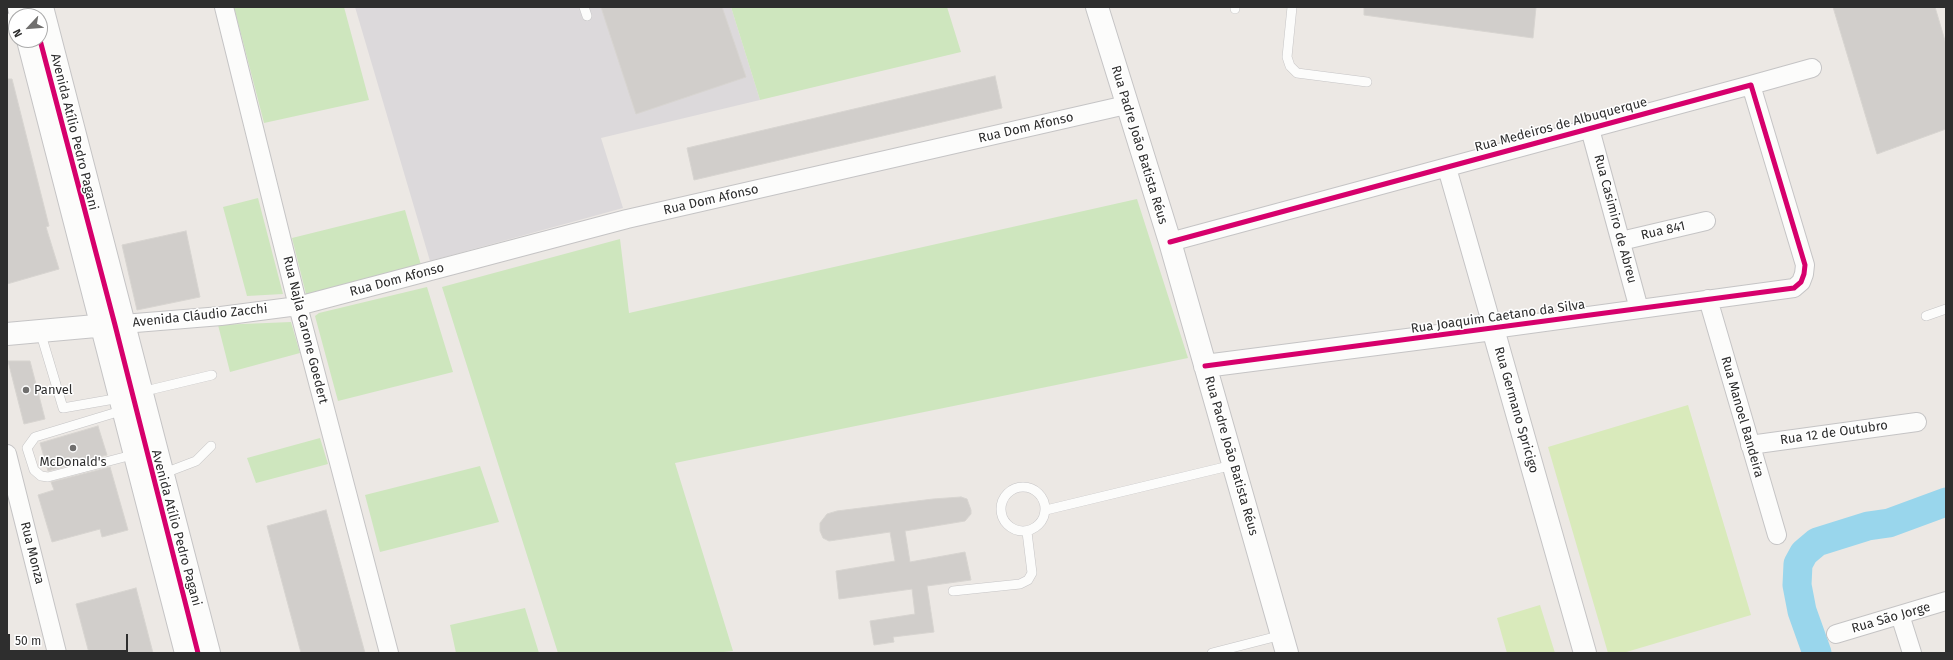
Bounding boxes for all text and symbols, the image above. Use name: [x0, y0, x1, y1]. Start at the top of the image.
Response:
north arrow: [8, 8, 48, 48]
text: N: [10, 27, 25, 39]
street label: Avenida Atílio Pedro Pagani: [47, 52, 101, 212]
street label: Rua Padre João Batista Réus: [1107, 64, 1171, 226]
street label: Rua Medeiros de Albuquerque: [1473, 94, 1649, 156]
street label: Rua Dom Afonso: [977, 109, 1075, 147]
street label: Rua Casimiro de Abreu: [1590, 153, 1640, 285]
street label: Rua Dom Afonso: [662, 181, 760, 219]
street label: Rua 841: [1639, 218, 1687, 244]
street label: Rua Najla Carone Goedert: [279, 255, 331, 405]
street label: Rua Dom Afonso: [348, 260, 446, 300]
street label: Rua Joaquim Caetano da Silva: [1410, 297, 1586, 337]
street label: Avenida Cláudio Zacchi: [132, 301, 268, 331]
street label: Rua Germano Spricigo: [1490, 345, 1542, 475]
street label: Rua Manoel Bandeira: [1717, 355, 1767, 479]
street label: Rua Padre João Batista Réus: [1201, 374, 1261, 538]
place label: Panvel: [34, 382, 73, 398]
marker: Panvel: [21, 385, 31, 395]
street label: Rua 12 de Outubro: [1779, 418, 1889, 448]
marker: McDonald's: [68, 443, 78, 453]
street label: Avenida Atílio Pedro Pagani: [148, 448, 204, 608]
place label: McDonald's: [39, 454, 107, 470]
street label: Rua Monza: [17, 520, 47, 586]
street label: Rua São Jorge: [1850, 599, 1932, 637]
scale bar: [10, 626, 130, 652]
text: 50 m: [15, 634, 41, 648]

